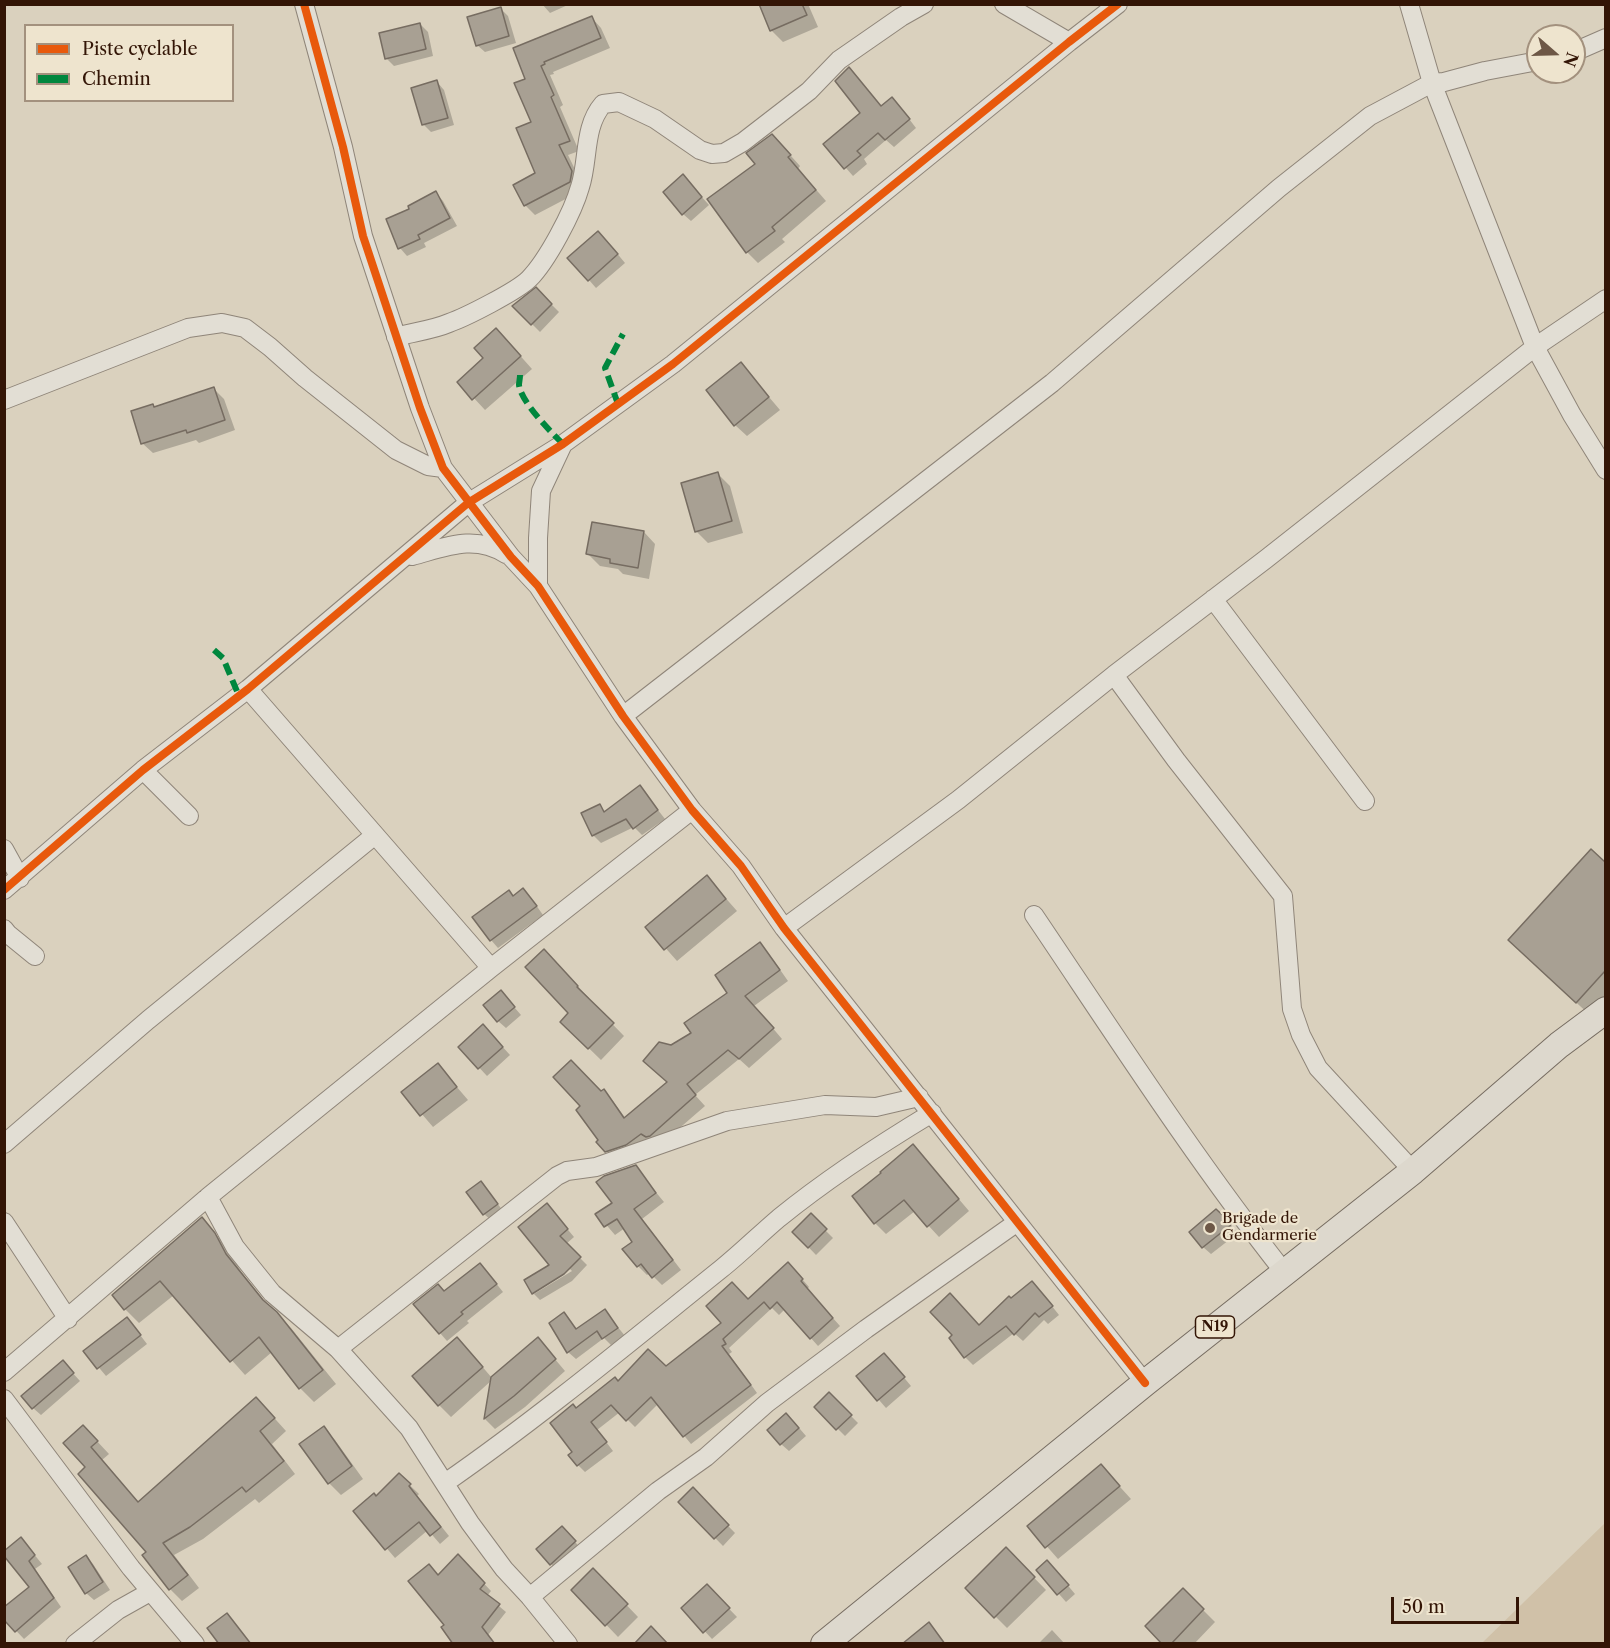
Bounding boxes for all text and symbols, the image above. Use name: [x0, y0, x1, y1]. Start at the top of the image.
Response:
legend: [24, 24, 234, 102]
north arrow: [1526, 24, 1586, 84]
text: Piste cyclable: [82, 38, 198, 60]
text: N: [1559, 50, 1583, 69]
text: Chemin: [82, 68, 151, 90]
place label: Brigade de Gendarmerie: [1222, 1210, 1317, 1245]
marker: Brigade de Gendarmerie: [1203, 1221, 1217, 1235]
road number: N19: [1196, 1316, 1234, 1338]
scale bar: [1394, 1585, 1522, 1623]
text: 50 m: [1402, 1596, 1445, 1618]

